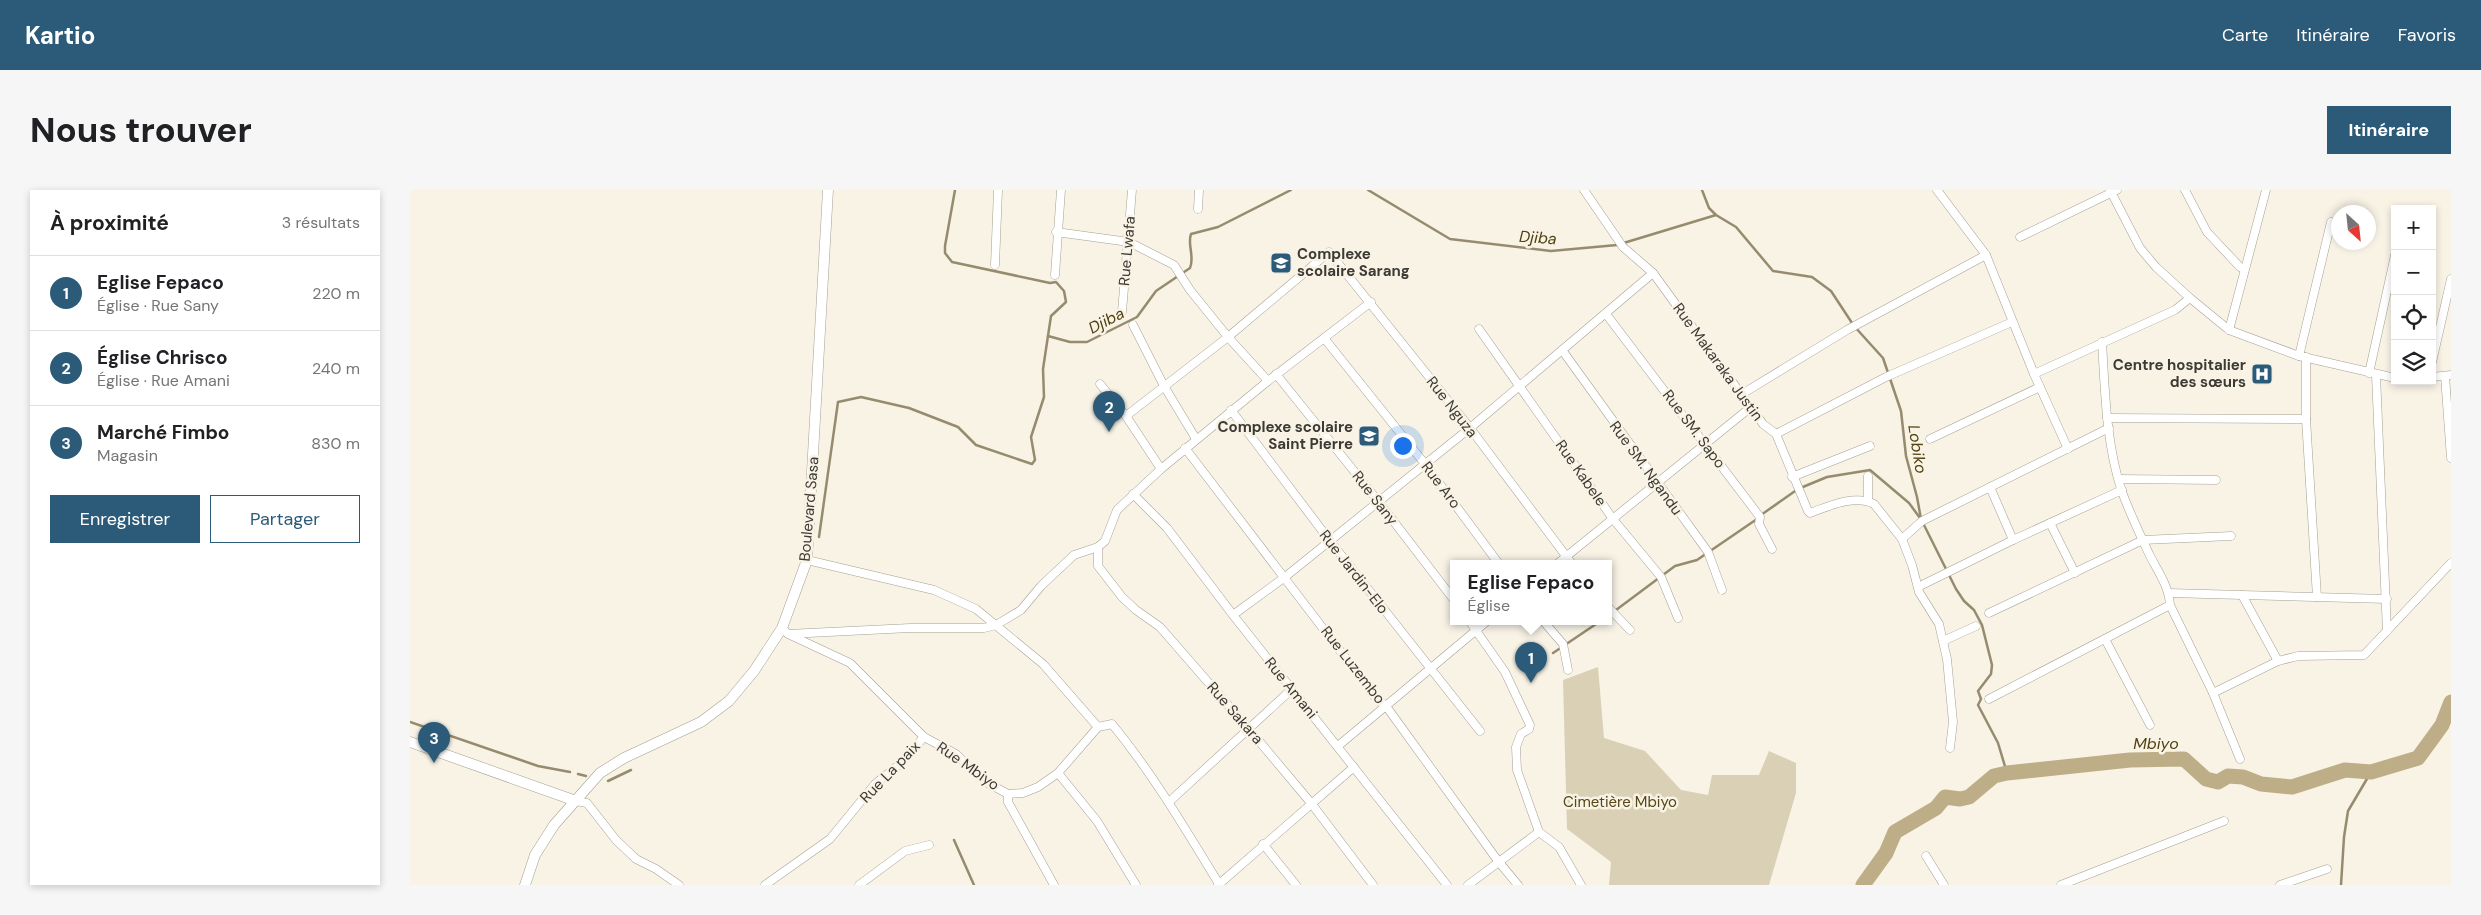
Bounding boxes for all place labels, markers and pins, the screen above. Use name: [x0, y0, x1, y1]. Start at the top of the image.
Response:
place label: Complexe scolaire Sarang: [1297, 244, 1410, 281]
school or university icon: Complexe scolaire Sarang: [1269, 251, 1293, 275]
place label: Centre hospitalier des sœurs: [2113, 355, 2246, 392]
hospital icon: Centre hospitalier des sœurs: [2250, 362, 2274, 386]
pin: 2: [1093, 391, 1125, 432]
place label: Complexe scolaire Saint Pierre: [1217, 417, 1353, 454]
school or university icon: Complexe scolaire Saint Pierre: [1357, 424, 1381, 448]
pin: 1: [1515, 642, 1547, 683]
pin: 3: [418, 722, 450, 763]

